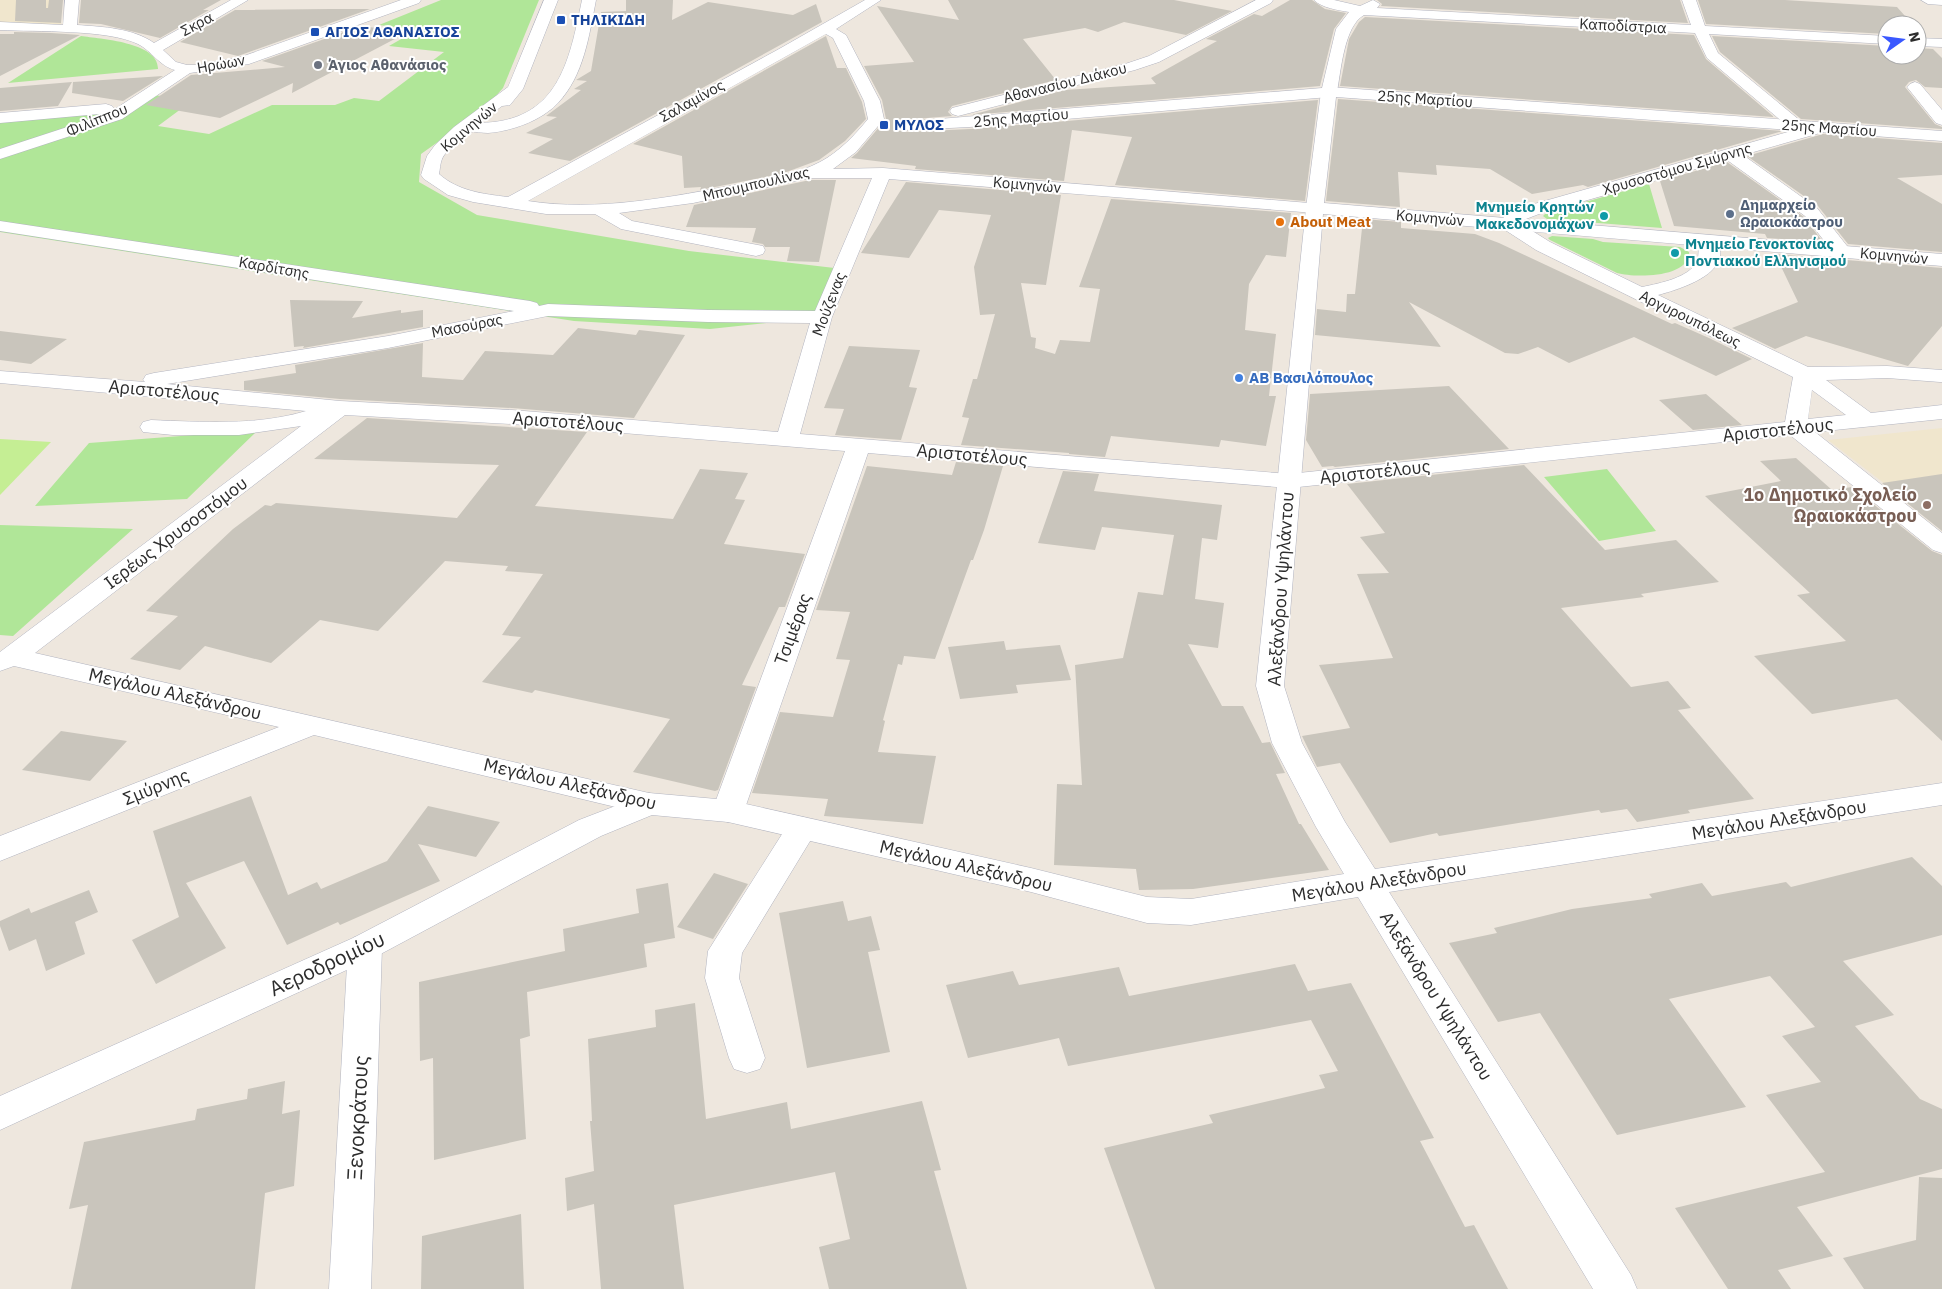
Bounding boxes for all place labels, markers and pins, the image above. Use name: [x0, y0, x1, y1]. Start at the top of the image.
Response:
place label: ΤΗΛΙΚΙΔΗ: [571, 10, 645, 29]
marker: ΤΗΛΙΚΙΔΗ: [555, 14, 567, 26]
place label: ΑΓΙΟΣ ΑΘΑΝΑΣΙΟΣ: [325, 22, 460, 41]
marker: ΑΓΙΟΣ ΑΘΑΝΑΣΙΟΣ: [309, 26, 321, 38]
place label: Άγιος Αθανάσιος: [328, 55, 447, 74]
marker: Άγιος Αθανάσιος: [312, 59, 324, 71]
place label: ΜΥΛΟΣ: [894, 115, 944, 134]
marker: ΜΥΛΟΣ: [878, 119, 890, 131]
place label: Δημαρχείο Ωραιοκάστρου: [1740, 195, 1843, 231]
place label: Μνημείο Κρητών Μακεδονομάχων: [1475, 197, 1594, 233]
marker: Δημαρχείο Ωραιοκάστρου: [1724, 208, 1736, 220]
marker: Μνημείο Κρητών Μακεδονομάχων: [1598, 210, 1610, 222]
place label: About Meat: [1290, 212, 1371, 231]
marker: About Meat: [1274, 216, 1286, 228]
place label: Μνημείο Γενοκτονίας Ποντιακού Ελληνισμού: [1685, 234, 1847, 270]
marker: Μνημείο Γενοκτονίας Ποντιακού Ελληνισμού: [1669, 247, 1681, 259]
place label: ΑΒ Βασιλόπουλος: [1249, 368, 1374, 387]
marker: ΑΒ Βασιλόπουλος: [1233, 372, 1245, 384]
place label: 1ο Δημοτικό Σχολείο Ωραιοκάστρου: [1743, 483, 1917, 527]
marker: 1ο Δημοτικό Σχολείο Ωραιοκάστρου: [1921, 499, 1933, 511]

